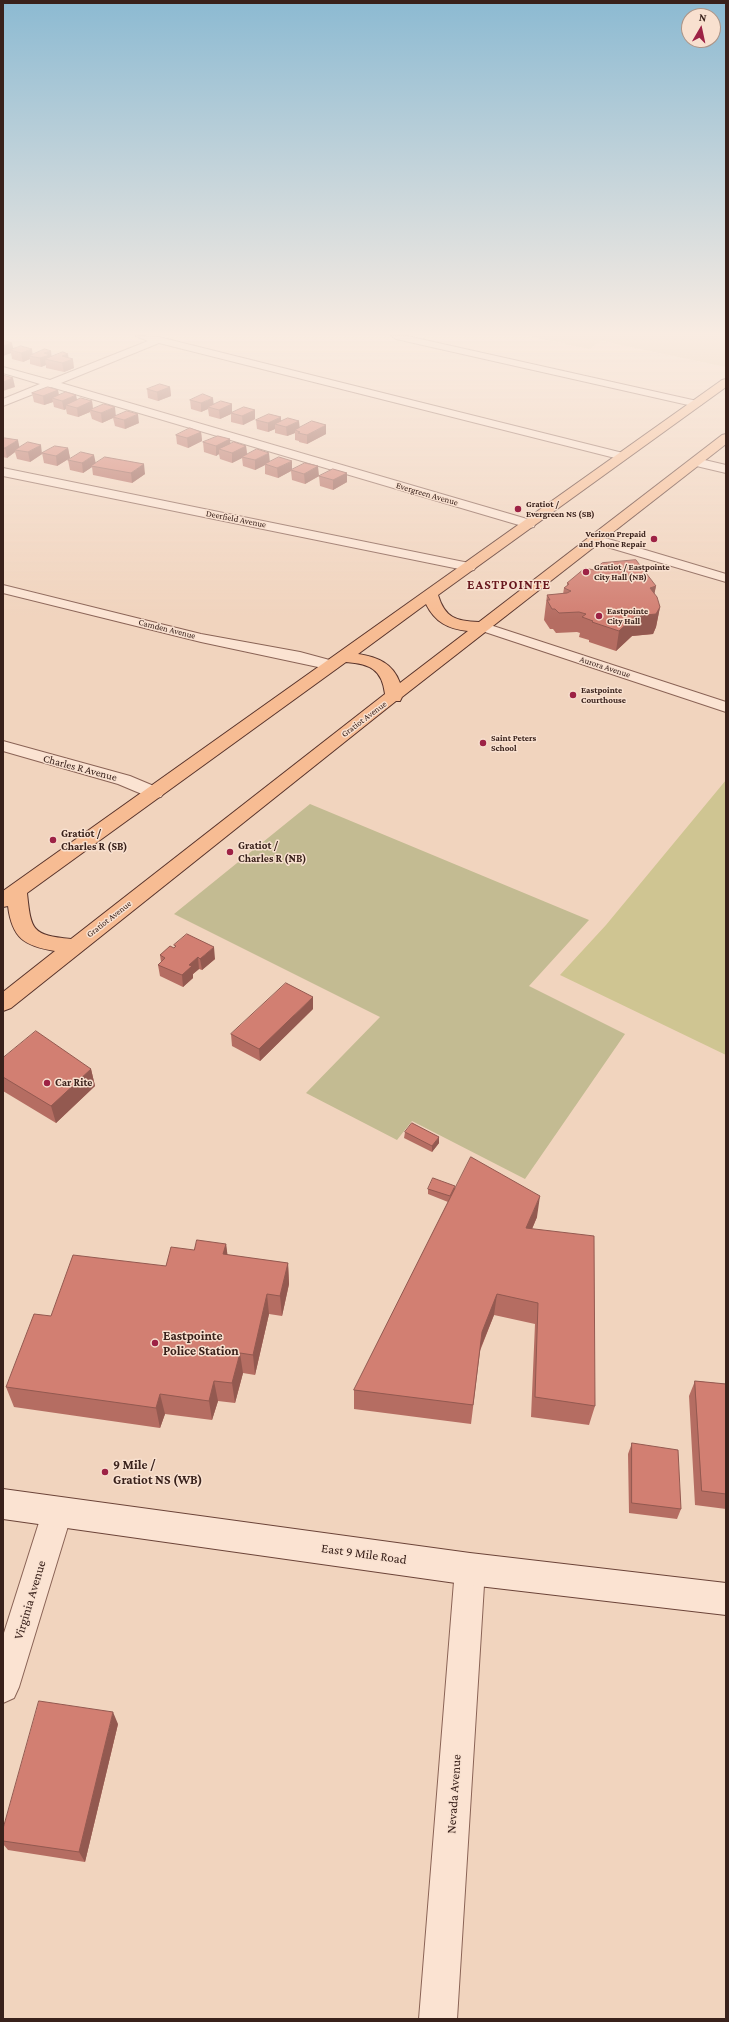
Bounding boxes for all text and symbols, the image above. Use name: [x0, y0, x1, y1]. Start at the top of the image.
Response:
north arrow: [681, 8, 721, 48]
text: N: [698, 11, 707, 24]
street label: Evergreen Avenue: [395, 480, 459, 508]
place label: Gratiot / Evergreen NS (SB): [526, 499, 595, 520]
marker: Gratiot / Evergreen NS (SB): [513, 504, 523, 514]
street label: Deerfield Avenue: [205, 508, 267, 530]
place label: Verizon Prepaid and Phone Repair: [579, 529, 646, 550]
marker: Verizon Prepaid and Phone Repair: [649, 534, 659, 544]
place label: Gratiot / Eastpointe City Hall (NB): [594, 562, 670, 583]
marker: Gratiot / Eastpointe City Hall (NB): [581, 567, 591, 577]
district label: EASTPOINTE: [467, 577, 551, 593]
place label: Eastpointe City Hall: [607, 606, 648, 627]
marker: Eastpointe City Hall: [594, 611, 604, 621]
street label: Camden Avenue: [137, 617, 197, 641]
street label: Aurora Avenue: [578, 654, 632, 680]
place label: Eastpointe Courthouse: [581, 685, 626, 706]
marker: Eastpointe Courthouse: [568, 690, 578, 700]
street label: Gratiot Avenue: [339, 698, 389, 740]
place label: Saint Peters School: [491, 733, 536, 754]
marker: Saint Peters School: [478, 738, 488, 748]
street label: Charles R Avenue: [42, 752, 118, 784]
place label: Gratiot / Charles R (SB): [61, 827, 128, 853]
marker: Gratiot / Charles R (SB): [48, 835, 58, 845]
place label: Gratiot / Charles R (NB): [238, 839, 307, 865]
marker: Gratiot / Charles R (NB): [225, 847, 235, 857]
street label: Gratiot Avenue: [84, 898, 134, 940]
place label: Car Rite: [55, 1076, 92, 1090]
marker: Car Rite: [42, 1078, 52, 1088]
place label: Eastpointe Police Station: [163, 1328, 239, 1359]
marker: Eastpointe Police Station: [150, 1338, 160, 1348]
place label: 9 Mile / Gratiot NS (WB): [113, 1457, 202, 1488]
marker: 9 Mile / Gratiot NS (WB): [100, 1467, 110, 1477]
street label: East 9 Mile Road: [320, 1540, 408, 1568]
street label: Virginia Avenue: [11, 1559, 49, 1641]
street label: Nevada Avenue: [443, 1754, 465, 1834]

